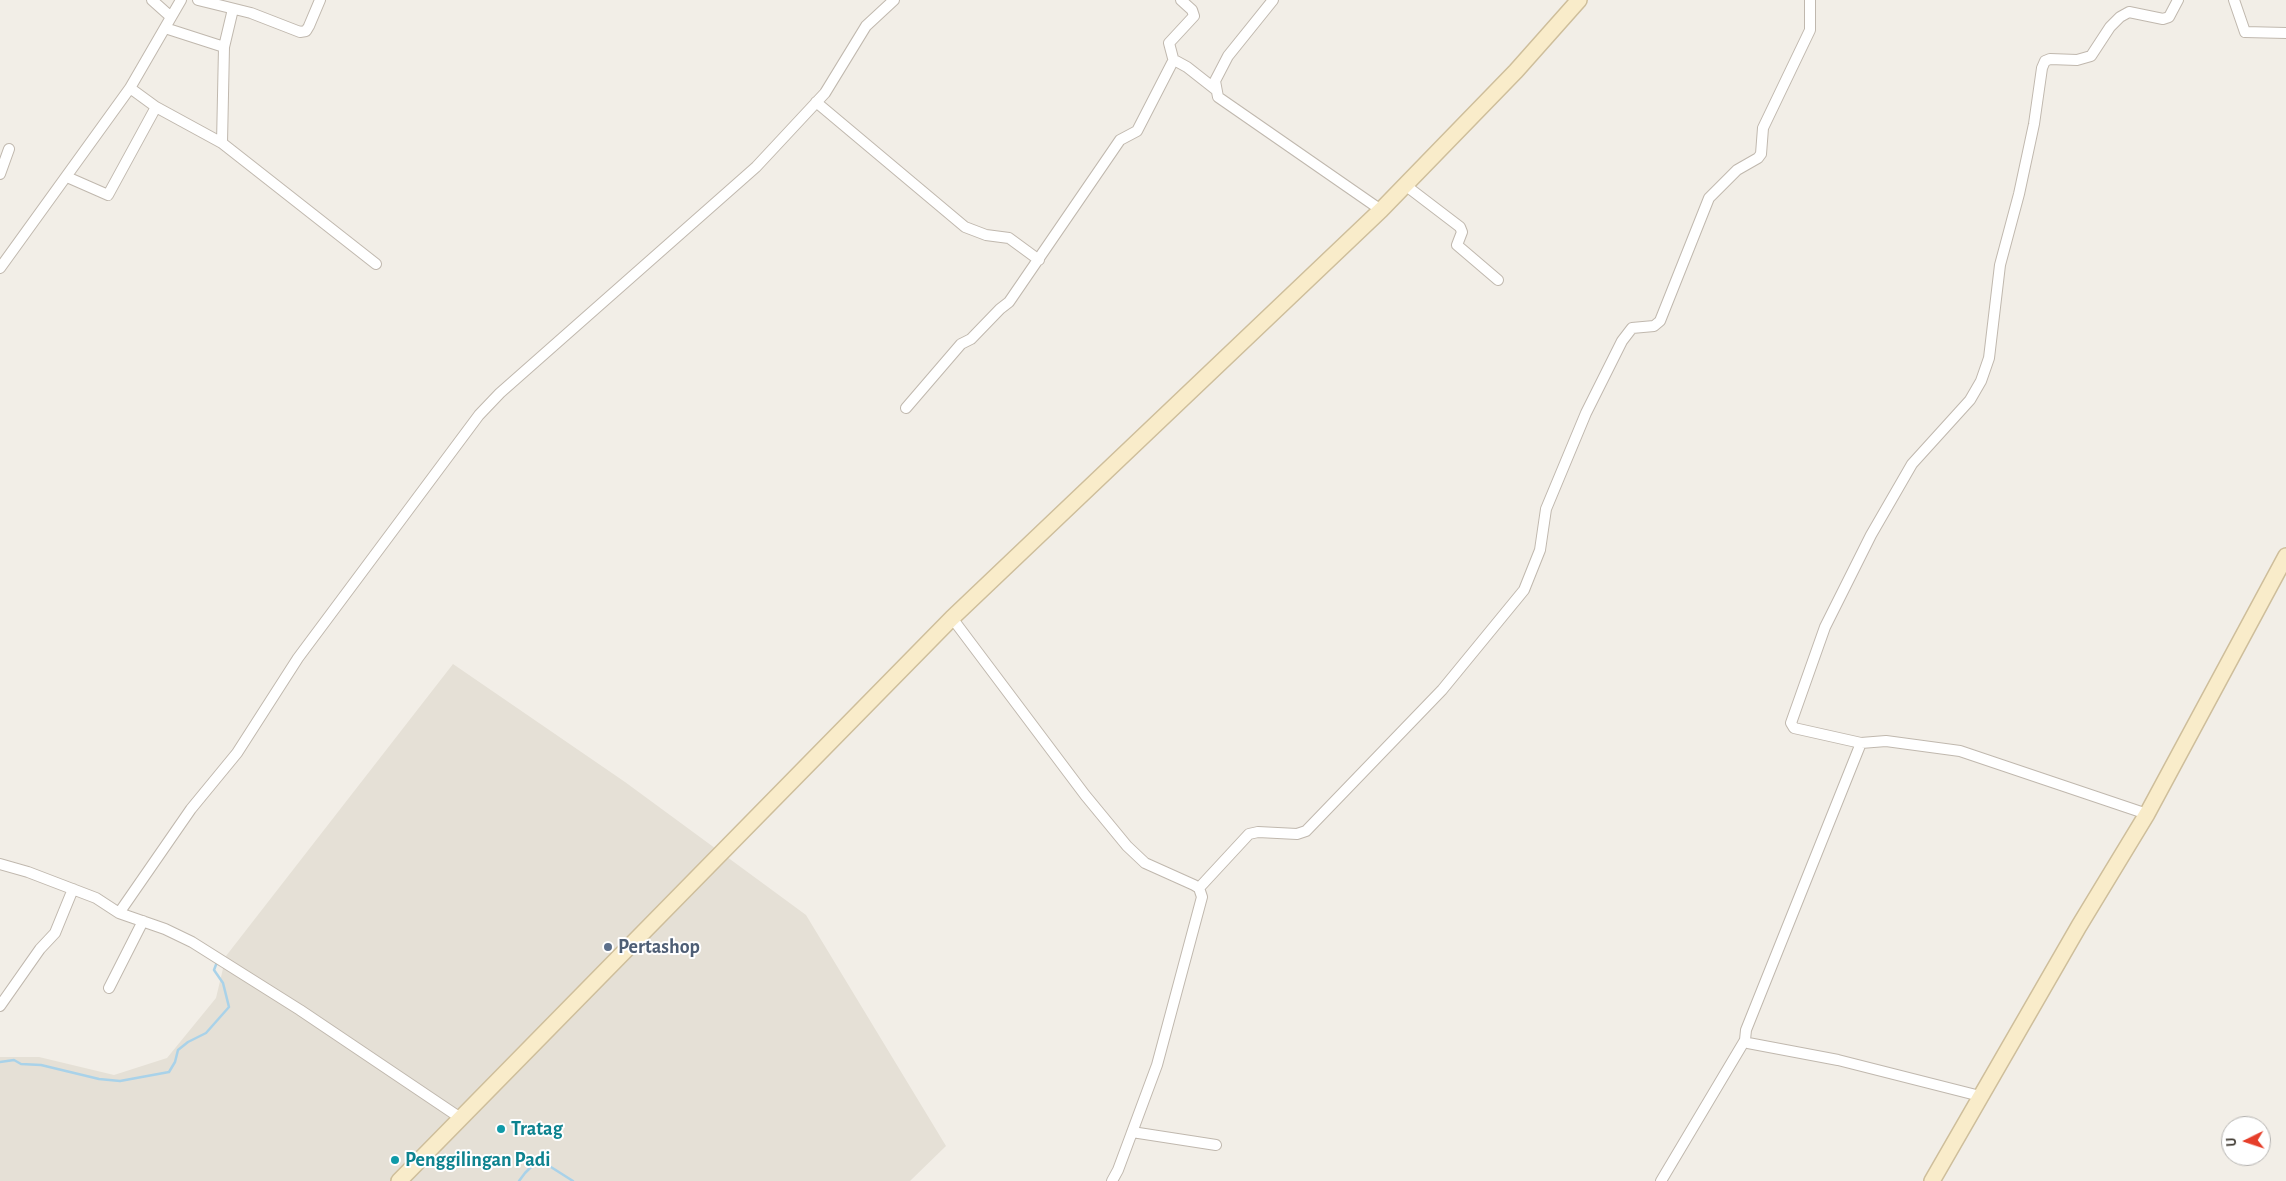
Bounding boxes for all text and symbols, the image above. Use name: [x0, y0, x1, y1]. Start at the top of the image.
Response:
place label: Pertashop: [618, 935, 700, 959]
marker: Pertashop: [602, 941, 614, 953]
north arrow: [2221, 1116, 2271, 1166]
place label: Tratag: [511, 1117, 563, 1141]
marker: Tratag: [495, 1123, 507, 1135]
text: U: [2225, 1137, 2239, 1147]
place label: Penggilingan Padi: [405, 1148, 551, 1172]
marker: Penggilingan Padi: [389, 1154, 401, 1166]

